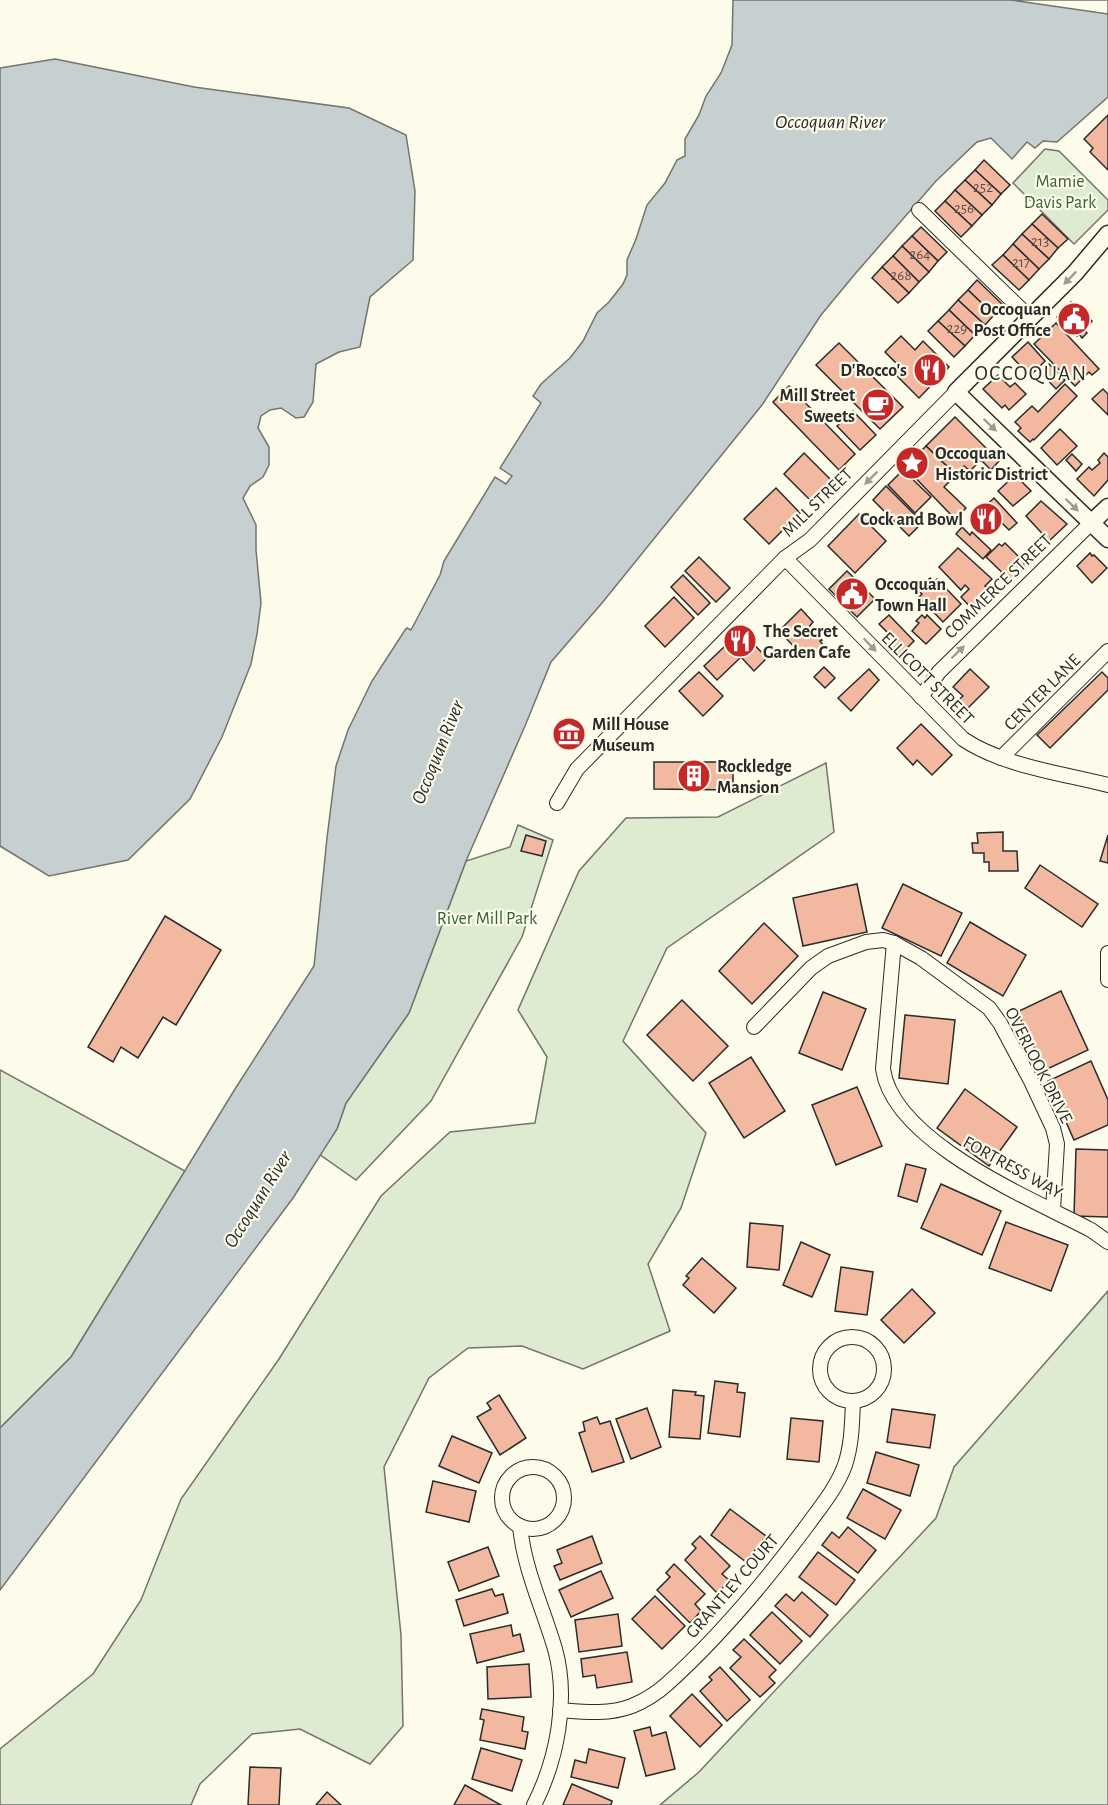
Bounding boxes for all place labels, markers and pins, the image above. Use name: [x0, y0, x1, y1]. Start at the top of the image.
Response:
place label: Occoquan Post Office: [973, 301, 1051, 340]
public building icon: Occoquan Post Office: [1056, 301, 1092, 337]
restaurant icon: D'Rocco's: [912, 352, 948, 388]
place label: D'Rocco's: [840, 362, 907, 380]
place label: Mill Street Sweets: [779, 387, 855, 426]
cafe icon: Mill Street Sweets: [860, 387, 896, 423]
place icon: Occoquan Historic District: [894, 445, 930, 481]
place label: Occoquan Historic District: [935, 445, 1048, 484]
restaurant icon: Cock and Bowl: [968, 501, 1004, 537]
place label: Cock and Bowl: [860, 511, 963, 529]
public building icon: Occoquan Town Hall: [834, 576, 870, 612]
place label: Occoquan Town Hall: [875, 576, 947, 615]
restaurant icon: The Secret Garden Cafe: [722, 623, 758, 659]
place label: The Secret Garden Cafe: [763, 623, 851, 662]
museum icon: Mill House Museum: [551, 716, 587, 752]
place label: Mill House Museum: [592, 716, 669, 755]
building icon: Rockledge Mansion: [676, 758, 712, 794]
place label: Rockledge Mansion: [717, 758, 792, 797]

